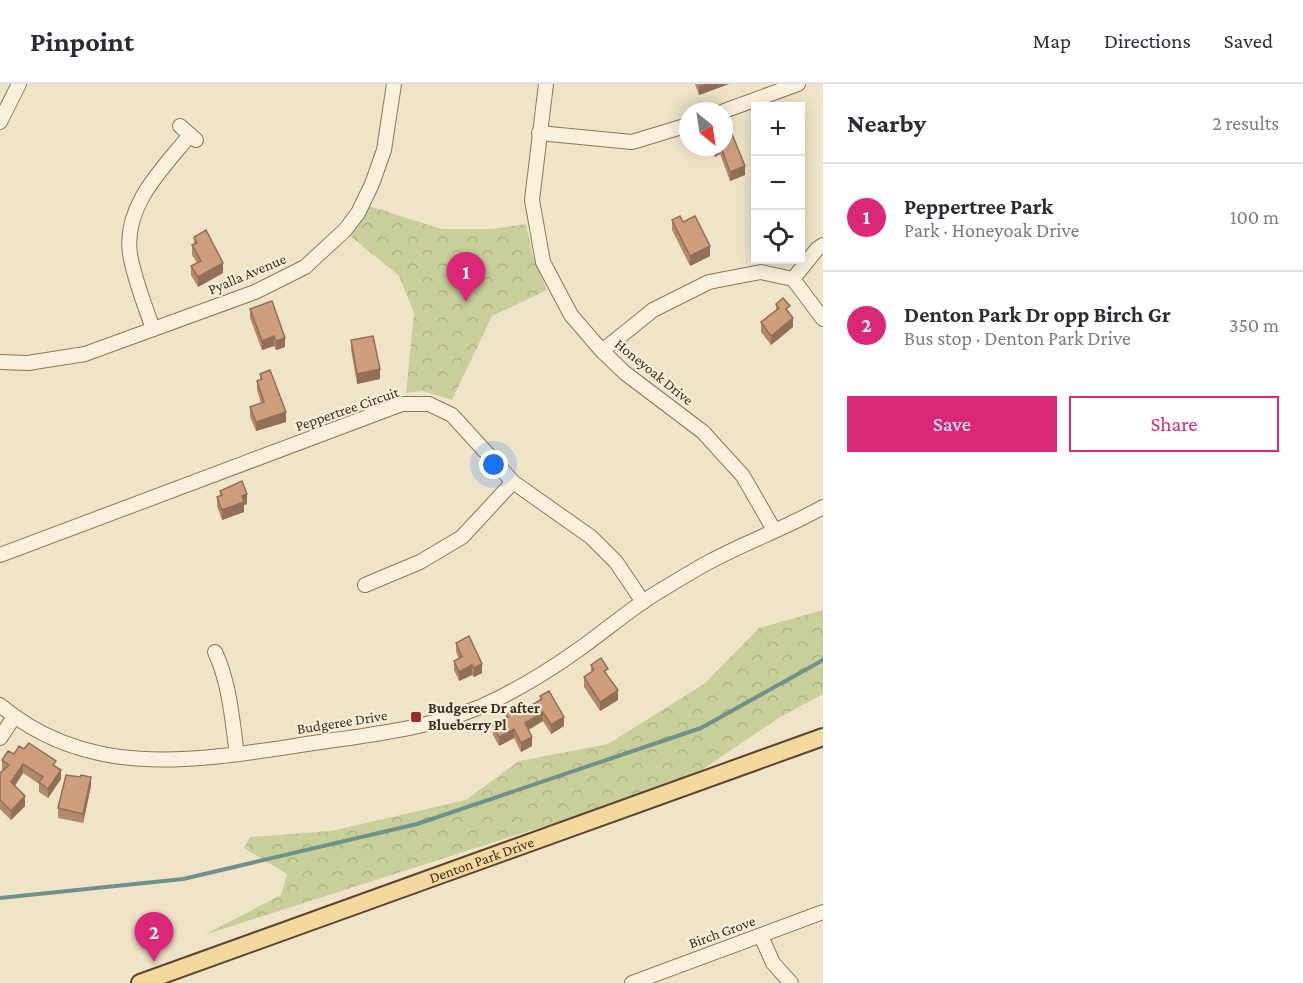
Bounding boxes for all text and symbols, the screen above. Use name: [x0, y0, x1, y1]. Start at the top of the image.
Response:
text: Pinpoint: [30, 26, 134, 57]
text: Map: [1033, 29, 1071, 53]
text: Directions: [1104, 29, 1191, 53]
text: Saved: [1224, 29, 1273, 53]
north arrow: [679, 102, 733, 156]
map controls: [751, 102, 805, 264]
button: +: [751, 102, 805, 156]
text: Nearby: [847, 109, 926, 138]
text: 2 results: [1212, 112, 1279, 134]
button: −: [751, 156, 805, 210]
text: Peppertree Park: [904, 194, 1053, 219]
text: 1: [863, 206, 870, 228]
text: 100 m: [1230, 206, 1279, 228]
button: locate: [751, 210, 805, 264]
text: Park · Honeyoak Drive: [904, 219, 1079, 241]
street label: Pyalla Avenue: [206, 250, 289, 299]
pin: 1: [446, 252, 486, 302]
text: Denton Park Dr opp Birch Gr: [904, 302, 1171, 327]
text: 2: [861, 314, 872, 336]
text: 350 m: [1229, 314, 1279, 336]
text: Bus stop · Denton Park Drive: [904, 327, 1131, 349]
street label: Honeyoak Drive: [611, 336, 697, 409]
street label: Peppertree Circuit: [293, 383, 402, 435]
button: Save: [847, 396, 1057, 452]
button: Share: [1069, 396, 1279, 452]
your location: [479, 450, 508, 479]
place label: Budgeree Dr after Blueberry Pl: [428, 700, 540, 733]
street label: Budgeree Drive: [296, 707, 389, 738]
marker: Budgeree Dr after Blueberry Pl: [409, 710, 423, 724]
street label: Denton Park Drive: [427, 834, 536, 886]
pin: 2: [134, 912, 174, 962]
street label: Birch Grove: [687, 912, 758, 951]

